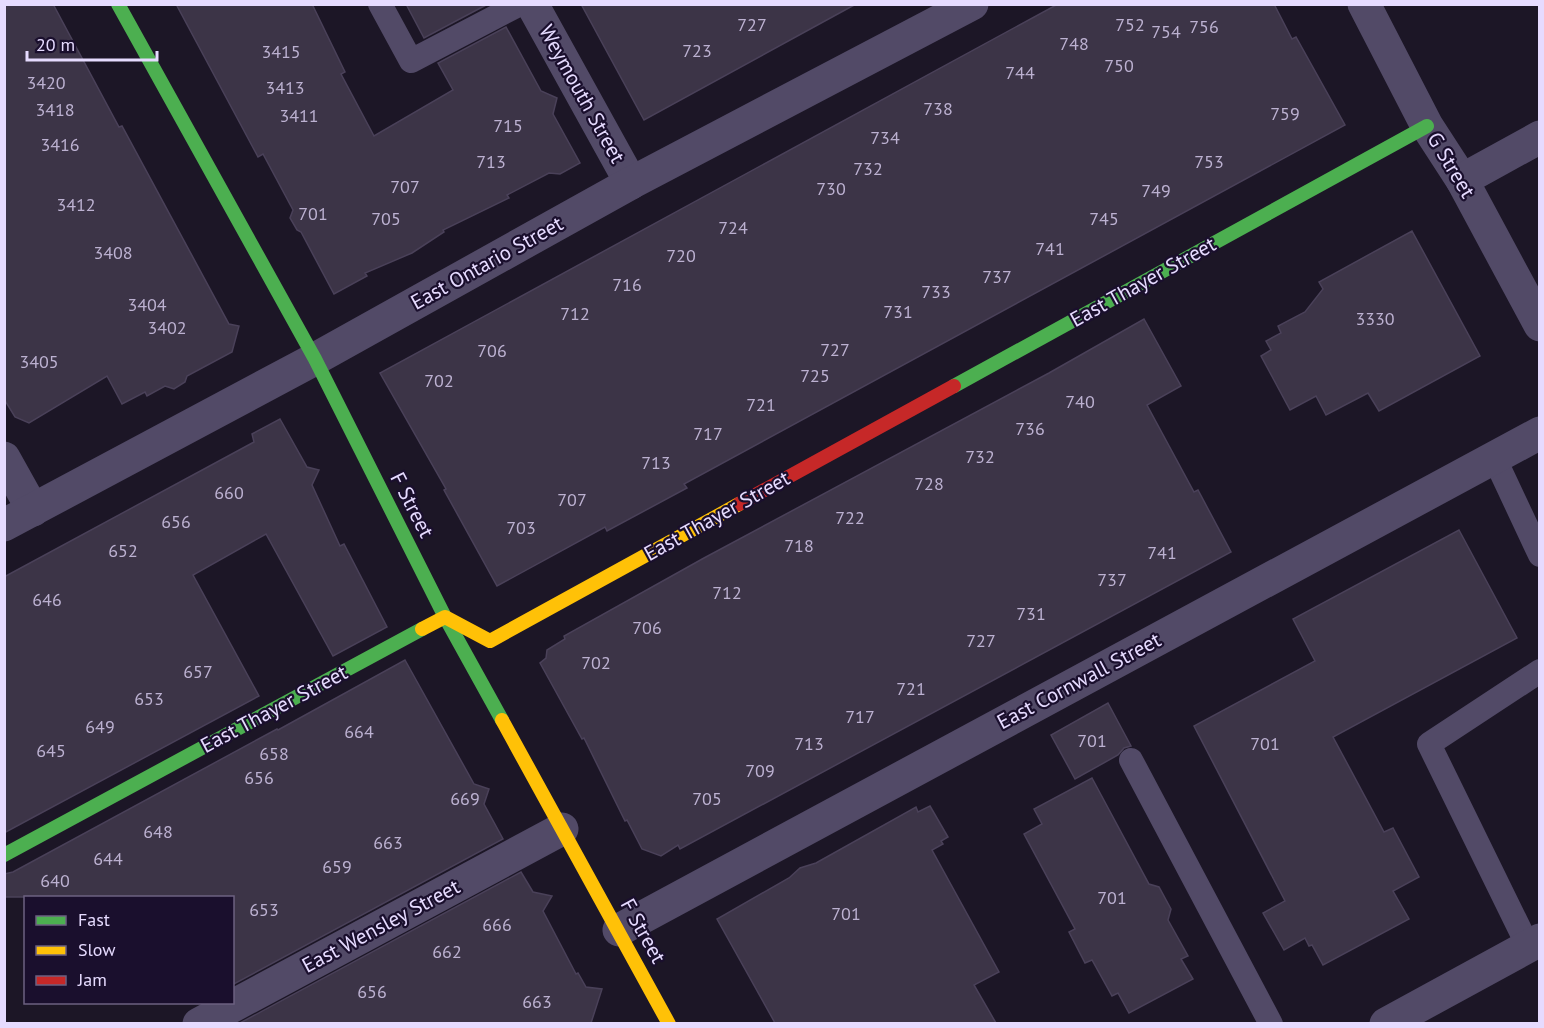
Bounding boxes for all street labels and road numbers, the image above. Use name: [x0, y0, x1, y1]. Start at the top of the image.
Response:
street label: Weymouth Street: [533, 20, 632, 168]
street label: G Street: [1421, 127, 1482, 203]
street label: East Ontario Street: [406, 210, 568, 316]
street label: East Thayer Street: [1065, 230, 1220, 333]
street label: East Thayer Street: [639, 464, 794, 567]
street label: F Street: [385, 467, 440, 542]
street label: East Cornwall Street: [992, 626, 1165, 735]
street label: East Thayer Street: [196, 658, 352, 759]
street label: East Wensley Street: [297, 873, 464, 979]
street label: F Street: [615, 894, 672, 968]

